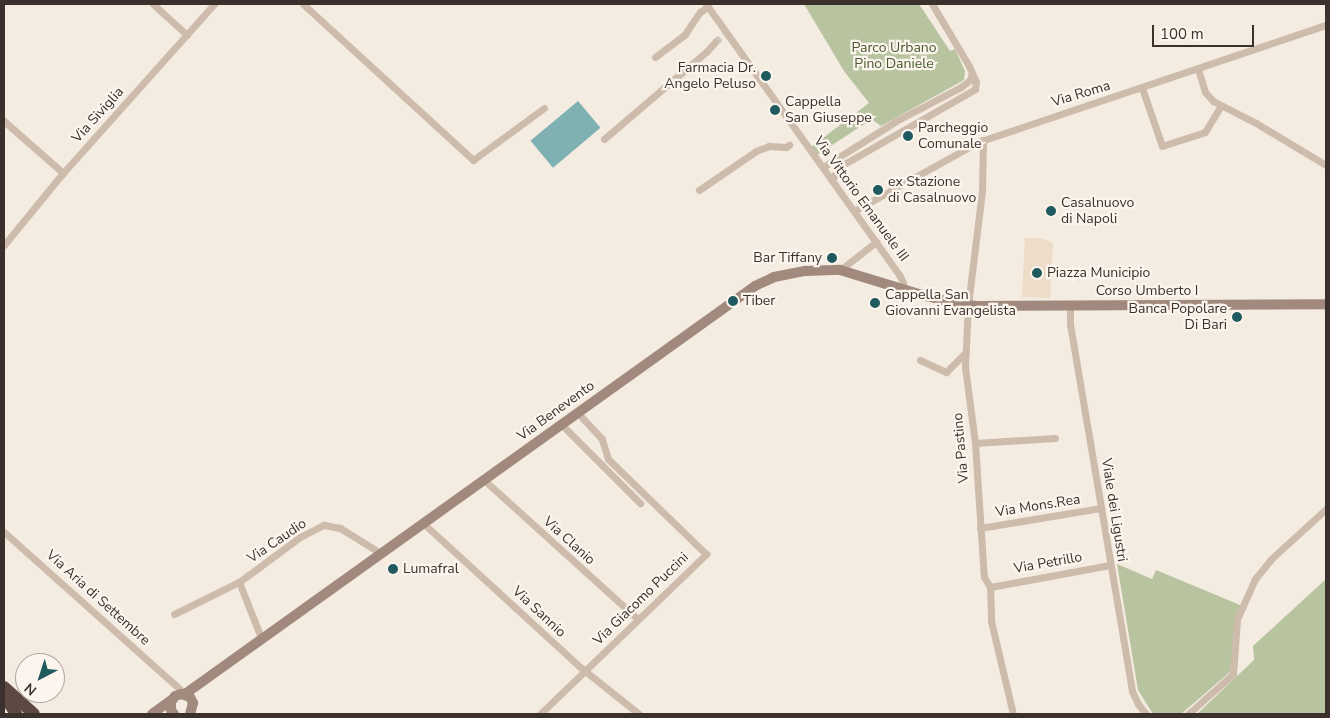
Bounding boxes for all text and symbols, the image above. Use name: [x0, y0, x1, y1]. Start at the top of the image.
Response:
scale bar: [1155, 15, 1258, 47]
text: 100 m: [1160, 24, 1204, 44]
park label: Parco Urbano Pino Daniele: [851, 40, 937, 72]
place label: Farmacia Dr. Angelo Peluso: [664, 60, 756, 92]
marker: Farmacia Dr. Angelo Peluso: [760, 70, 772, 82]
street label: Via Roma: [1050, 77, 1112, 111]
street label: Via Siviglia: [69, 84, 127, 146]
place label: Cappella San Giuseppe: [785, 94, 872, 126]
marker: Cappella San Giuseppe: [769, 104, 781, 116]
place label: Parcheggio Comunale: [918, 120, 988, 152]
marker: Parcheggio Comunale: [902, 130, 914, 142]
street label: Via Vittorio Emanuele III: [810, 133, 912, 265]
place label: ex Stazione di Casalnuovo: [888, 174, 976, 206]
marker: ex Stazione di Casalnuovo: [872, 184, 884, 196]
place label: Casalnuovo di Napoli: [1061, 195, 1134, 228]
marker: Casalnuovo di Napoli: [1045, 205, 1057, 217]
place label: Bar Tiffany: [753, 250, 822, 266]
marker: Bar Tiffany: [826, 252, 838, 264]
place label: Piazza Municipio: [1047, 265, 1150, 281]
marker: Piazza Municipio: [1031, 267, 1043, 279]
street label: Corso Umberto I: [1096, 283, 1198, 299]
place label: Cappella San Giovanni Evangelista: [885, 287, 1016, 320]
place label: Tiber: [743, 293, 775, 309]
marker: Tiber: [727, 295, 739, 307]
marker: Cappella San Giovanni Evangelista: [869, 297, 881, 309]
place label: Banca Popolare Di Bari: [1129, 301, 1227, 334]
marker: Banca Popolare Di Bari: [1231, 311, 1243, 323]
street label: Via Benevento: [514, 377, 598, 445]
street label: Via Pastino: [950, 412, 972, 484]
street label: Viale dei Ligustri: [1098, 457, 1130, 563]
street label: Via Mons.Rea: [994, 491, 1082, 521]
street label: Via Clanio: [540, 513, 598, 569]
street label: Via Caudio: [244, 515, 310, 567]
street label: Via Aria di Settembre: [43, 547, 153, 649]
street label: Via Giacomo Puccini: [590, 549, 692, 649]
street label: Via Petrillo: [1013, 549, 1083, 577]
place label: Lumafral: [403, 561, 459, 577]
marker: Lumafral: [387, 563, 399, 575]
street label: Via Sannio: [509, 583, 569, 641]
north arrow: [15, 653, 65, 703]
text: N: [21, 678, 41, 700]

